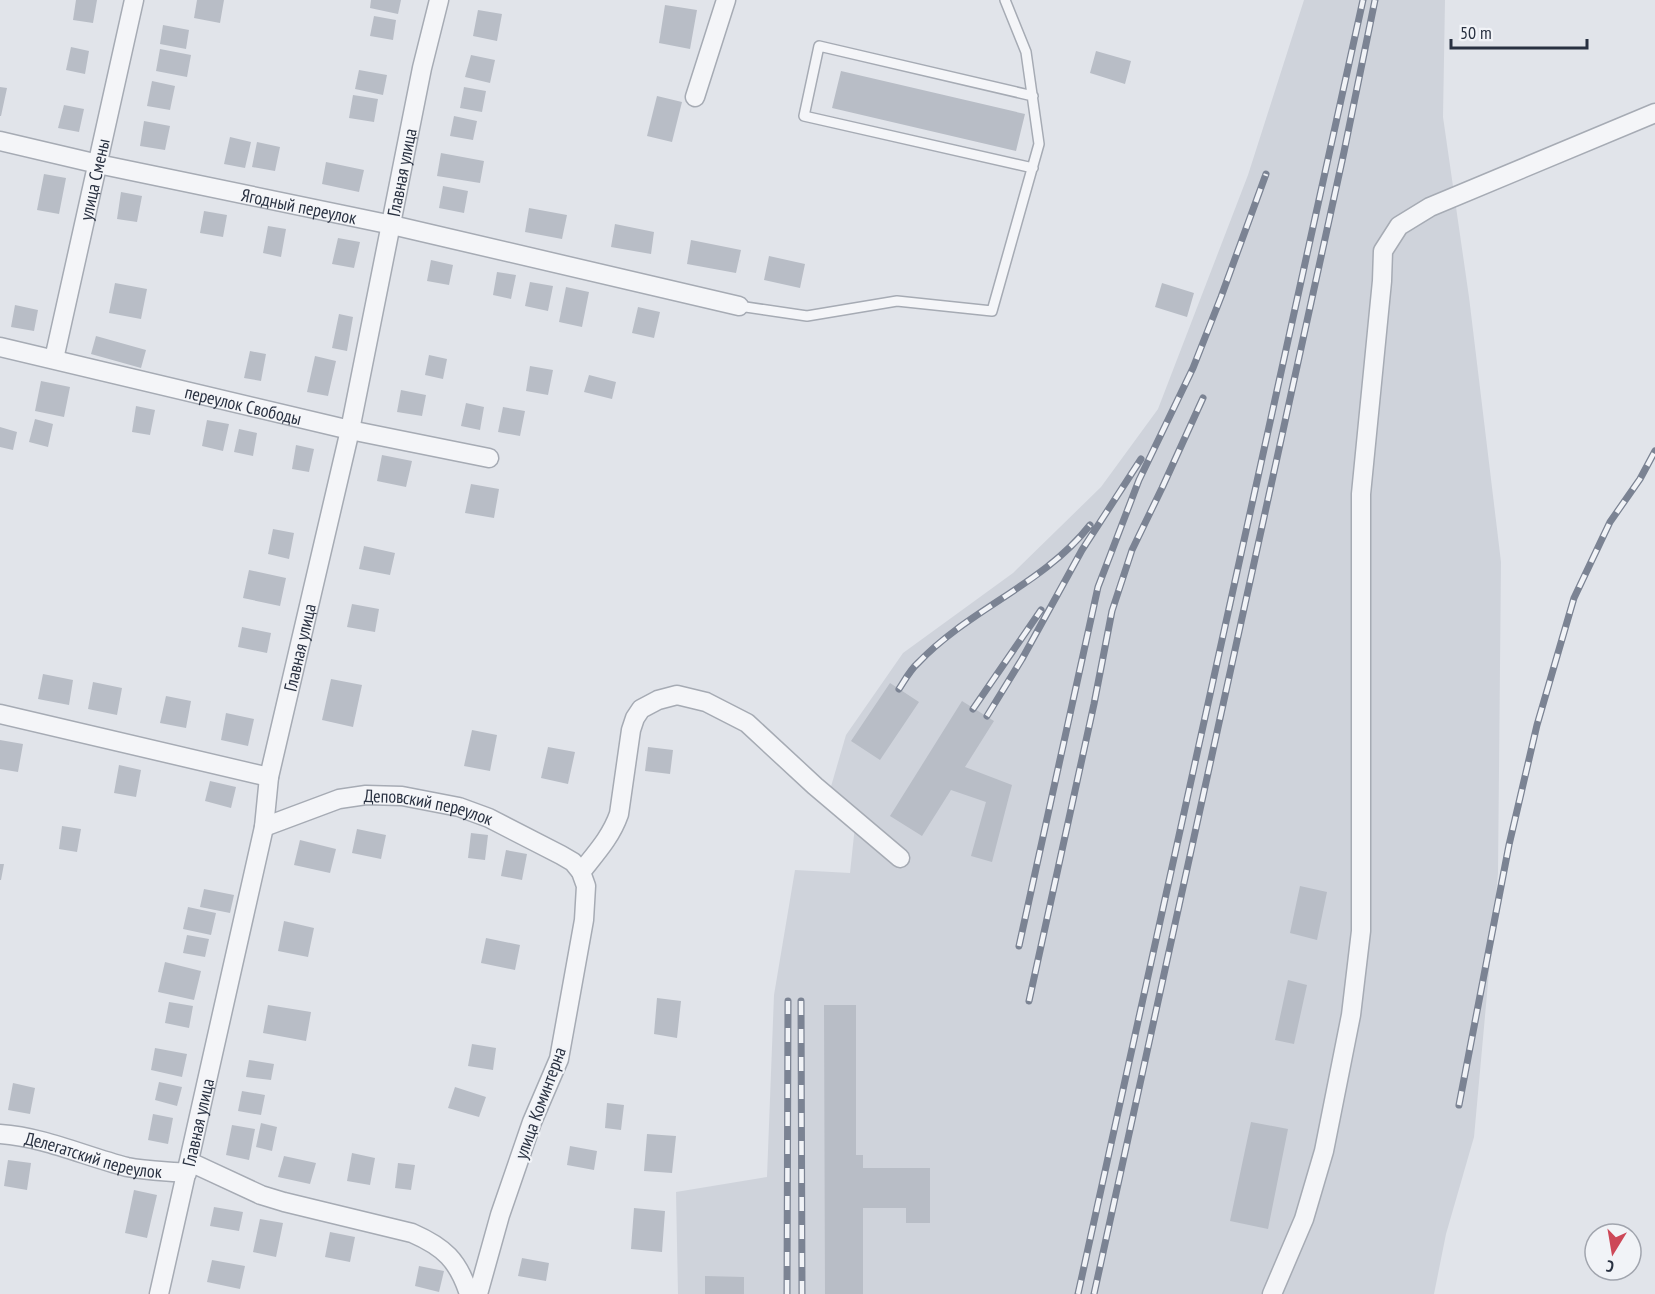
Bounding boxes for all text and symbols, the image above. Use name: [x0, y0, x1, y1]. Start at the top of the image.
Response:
scale bar: [1451, 12, 1588, 50]
text: 50 m: [1460, 21, 1492, 44]
street label: Главная улица: [381, 126, 421, 218]
street label: улица Смены: [74, 136, 114, 223]
street label: Ягодный переулок: [239, 183, 359, 229]
street label: переулок Свободы: [183, 380, 304, 430]
street label: Главная улица: [278, 601, 321, 694]
street label: Деповский переулок: [364, 783, 496, 830]
street label: улица Коминтерна: [509, 1044, 571, 1162]
street label: Главная улица: [177, 1076, 219, 1168]
street label: Делегатский переулок: [23, 1126, 163, 1183]
north arrow: [1583, 1222, 1643, 1282]
text: С: [1604, 1256, 1616, 1277]

